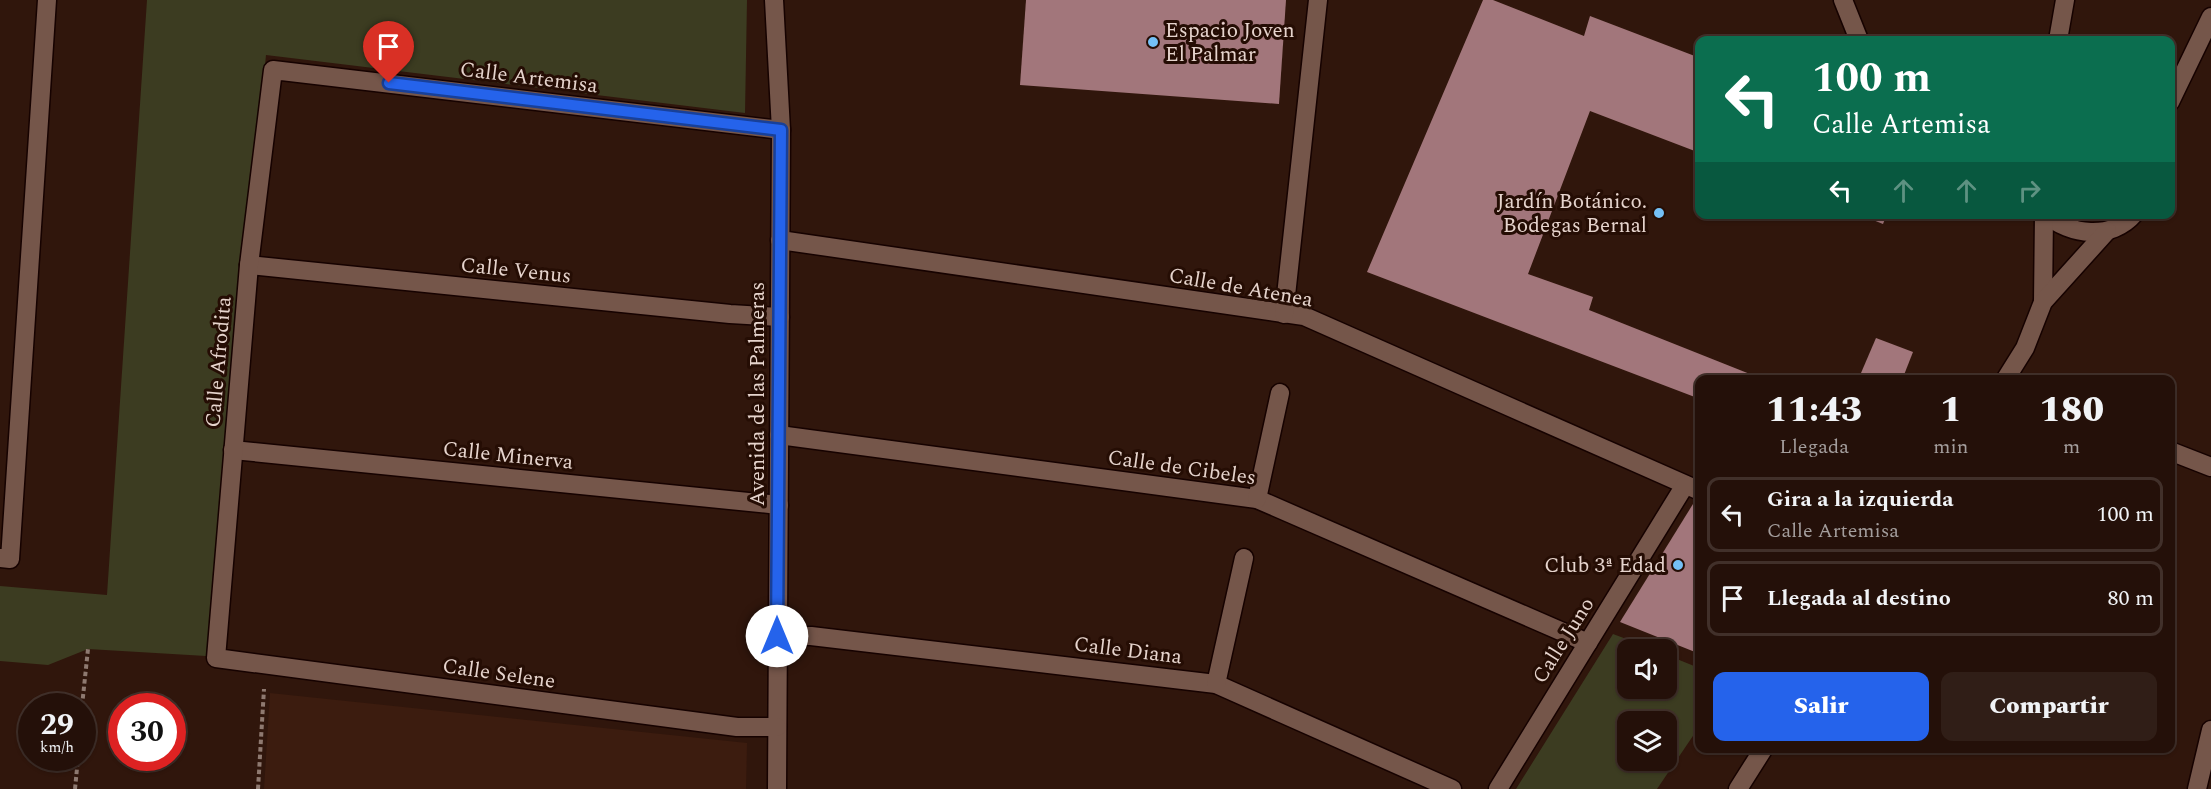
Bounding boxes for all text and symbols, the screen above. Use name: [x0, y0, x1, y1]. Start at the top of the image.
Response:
place label: Espacio Joven El Palmar: [1165, 15, 1295, 71]
pin: [363, 21, 414, 83]
icon: arrive: [372, 30, 405, 63]
marker: Espacio Joven El Palmar: [1146, 35, 1160, 49]
text: 100 m: [1812, 47, 1931, 110]
street label: Calle Artemisa: [458, 54, 600, 102]
icon: left: [1713, 60, 1791, 138]
text: Calle Artemisa: [1812, 104, 1990, 146]
icon: left: [1824, 174, 1857, 207]
icon: ahead: [1887, 174, 1920, 207]
icon: ahead: [1950, 174, 1983, 207]
icon: right: [2013, 174, 2046, 207]
place label: Jardín Botánico. Bodegas Bernal: [1497, 186, 1647, 242]
marker: Jardín Botánico. Bodegas Bernal: [1652, 206, 1666, 220]
street label: Calle Venus: [459, 249, 573, 293]
street label: Calle de Atenea: [1166, 260, 1316, 317]
street label: Avenida de las Palmeras: [742, 282, 774, 506]
street label: Calle Afrodita: [197, 294, 241, 429]
text: 11:43: [1766, 383, 1862, 438]
text: 1: [1940, 383, 1962, 438]
text: 180: [2039, 383, 2104, 438]
text: Llegada: [1779, 432, 1849, 462]
text: min: [1933, 432, 1968, 462]
text: m: [2063, 432, 2080, 462]
street label: Calle Minerva: [441, 433, 575, 479]
street label: Calle de Cibeles: [1106, 442, 1258, 494]
text: Gira a la izquierda: [1767, 483, 1954, 516]
icon: left: [1716, 498, 1749, 531]
text: 100 m: [2097, 498, 2154, 531]
text: Calle Artemisa: [1767, 516, 1899, 546]
place label: Club 3ª Edad: [1544, 550, 1666, 582]
marker: Club 3ª Edad: [1671, 558, 1685, 572]
icon: arrive: [1716, 582, 1749, 615]
text: Llegada al destino: [1767, 582, 1951, 615]
text: 80 m: [2108, 582, 2154, 615]
street label: Calle Juno: [1525, 591, 1603, 690]
position arrow: [745, 604, 809, 668]
street label: Calle Diana: [1072, 628, 1184, 674]
map controls: [1617, 639, 1677, 771]
button: sound: [1617, 639, 1677, 699]
street label: Calle Selene: [440, 650, 557, 698]
button: Salir: [1713, 672, 1929, 741]
button: Compartir: [1941, 672, 2157, 741]
speed limit sign: 30: [108, 693, 186, 771]
text: 29: [40, 702, 74, 748]
button: layers: [1617, 711, 1677, 771]
text: km/h: [40, 736, 74, 759]

